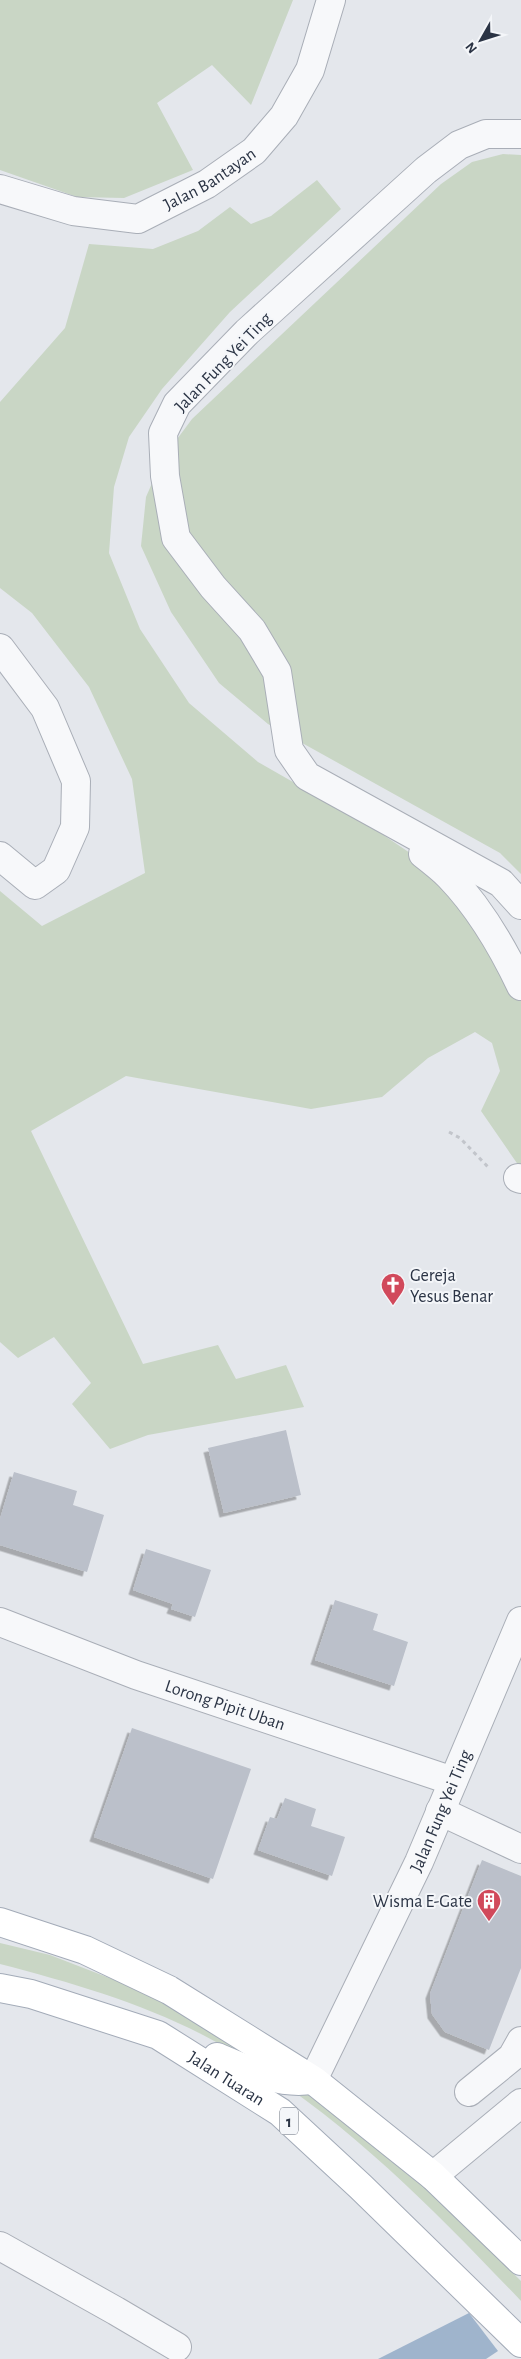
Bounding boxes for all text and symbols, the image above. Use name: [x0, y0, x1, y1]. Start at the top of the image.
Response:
north arrow: [456, 15, 506, 65]
text: N: [463, 39, 480, 56]
street label: Jalan Bantayan: [161, 145, 259, 214]
street label: Jalan Fung Yei Ting: [172, 309, 276, 416]
place label: Gereja Yesus Benar: [410, 1267, 493, 1306]
church icon: Gereja Yesus Benar: [380, 1272, 406, 1306]
street label: Lorong Pipit Uban: [163, 1677, 287, 1734]
street label: Jalan Fung Yei Ting: [408, 1747, 475, 1875]
building icon: Wisma E-Gate: [476, 1888, 502, 1922]
place label: Wisma E-Gate: [373, 1893, 472, 1911]
street label: Jalan Tuaran: [185, 2048, 267, 2110]
road number: 1: [280, 2108, 298, 2134]

